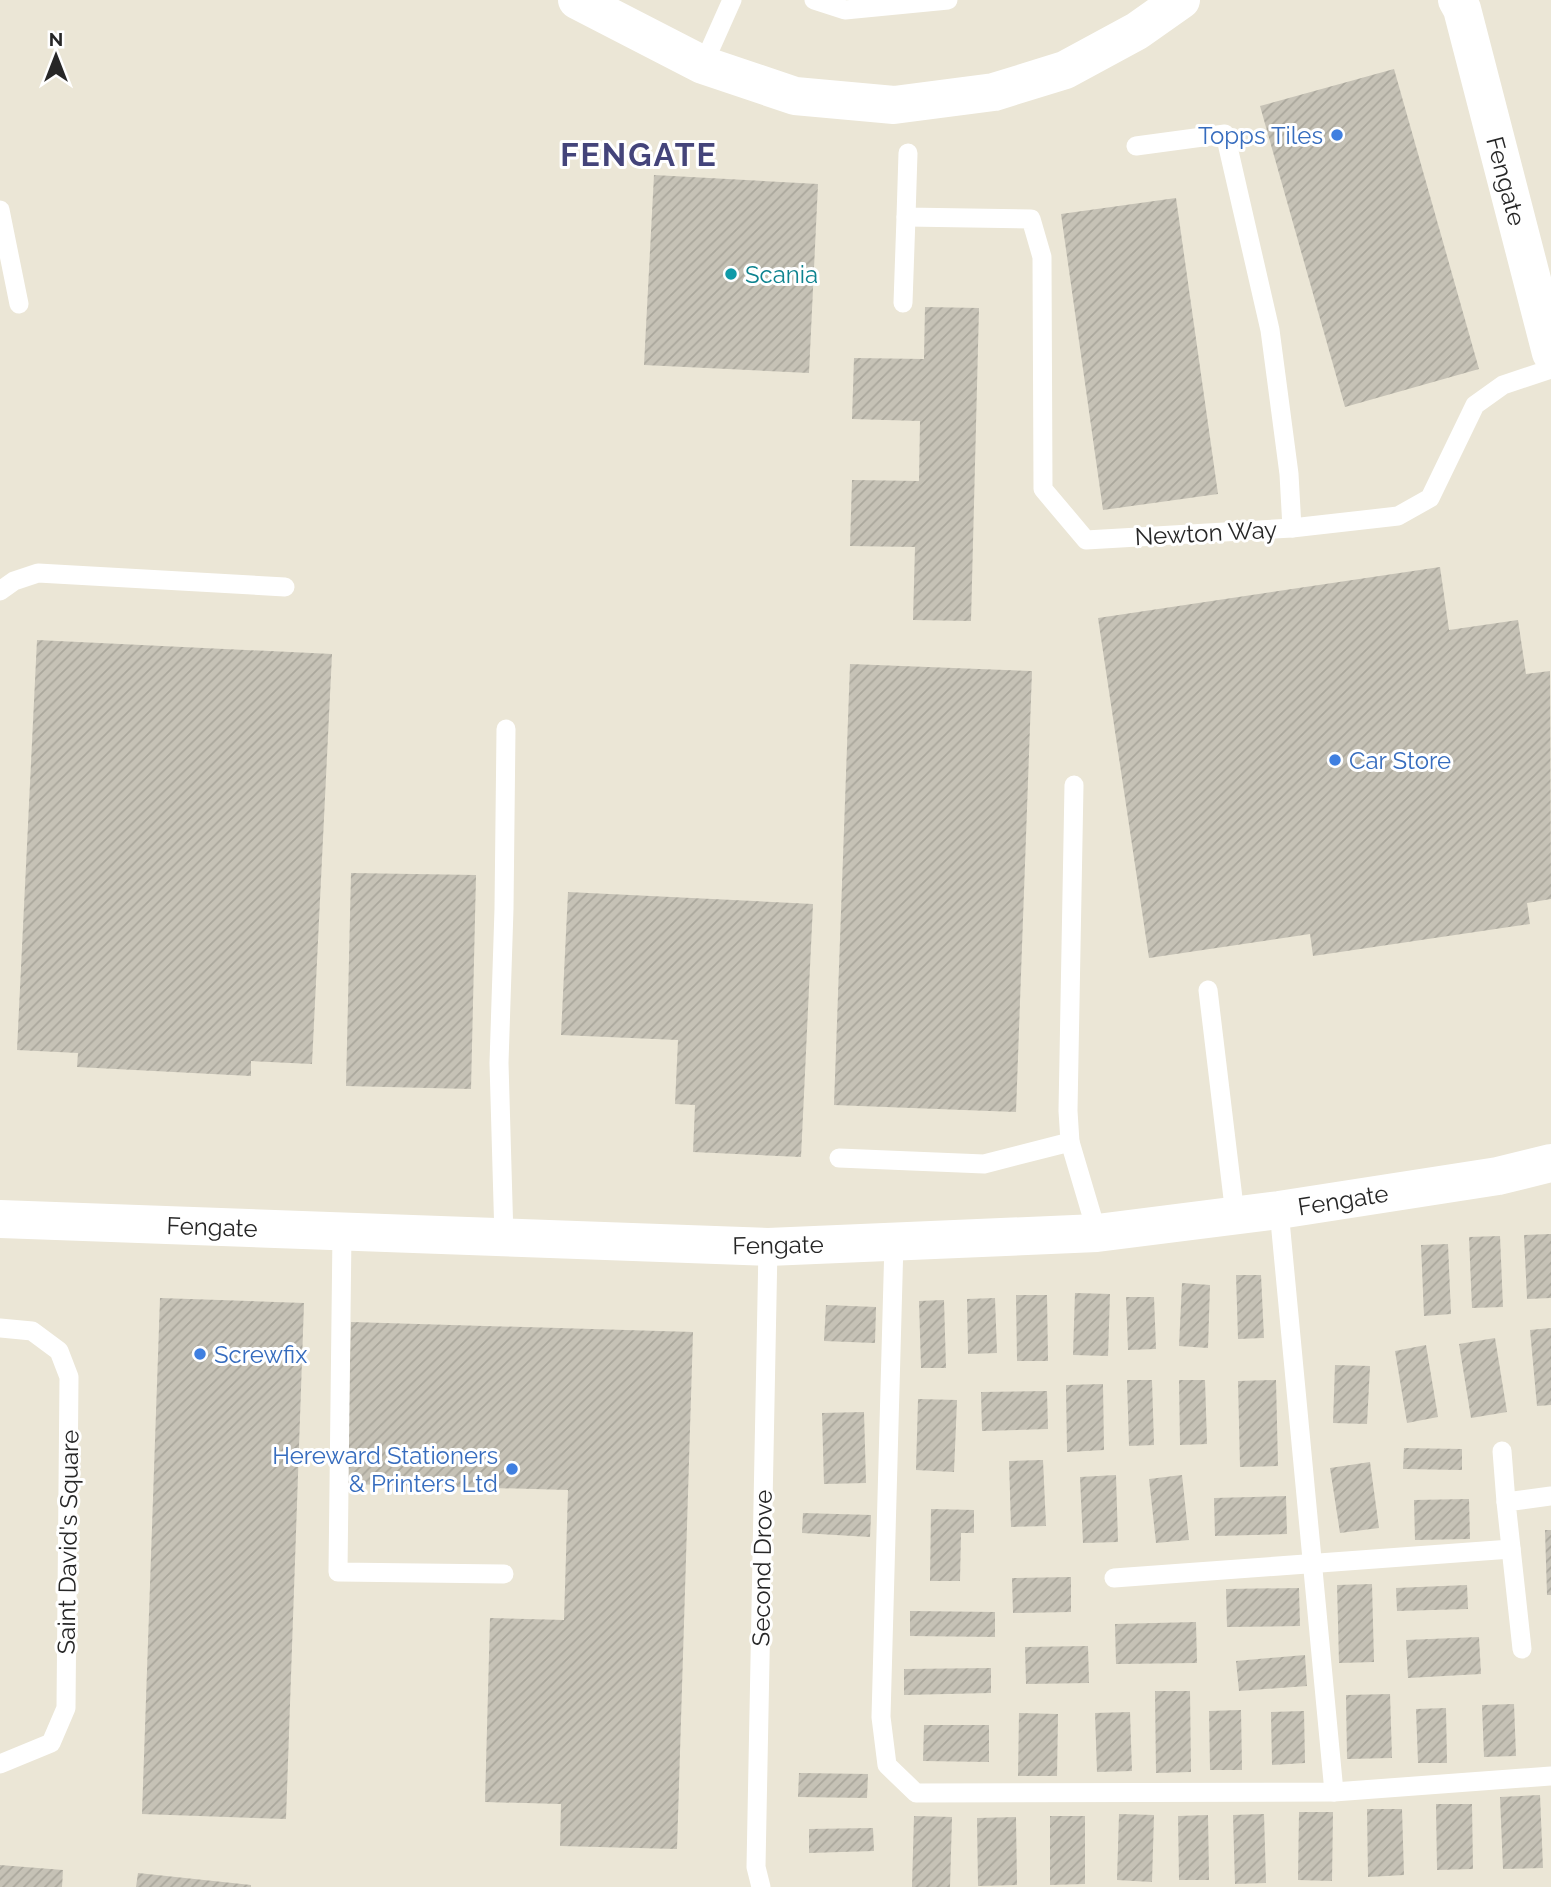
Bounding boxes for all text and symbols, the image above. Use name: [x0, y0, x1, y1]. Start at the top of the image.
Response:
north arrow: [21, 21, 91, 91]
text: N: [49, 28, 63, 50]
place label: Topps Tiles: [1198, 121, 1323, 150]
marker: Topps Tiles: [1329, 127, 1345, 143]
street label: Fengate: [1480, 133, 1532, 229]
district label: FENGATE: [560, 136, 718, 173]
place label: Scania: [745, 260, 818, 289]
marker: Scania: [723, 266, 739, 282]
street label: Newton Way: [1134, 515, 1278, 551]
place label: Car Store: [1349, 746, 1451, 775]
marker: Car Store: [1327, 752, 1343, 768]
street label: Fengate: [1296, 1179, 1390, 1221]
street label: Fengate: [166, 1211, 258, 1243]
street label: Fengate: [732, 1230, 824, 1260]
place label: Screwfix: [214, 1340, 307, 1369]
marker: Screwfix: [192, 1346, 208, 1362]
street label: Saint David's Square: [52, 1429, 84, 1655]
place label: Hereward Stationers & Printers Ltd: [272, 1441, 498, 1498]
marker: Hereward Stationers & Printers Ltd: [504, 1461, 520, 1477]
street label: Second Drove: [746, 1489, 778, 1647]

